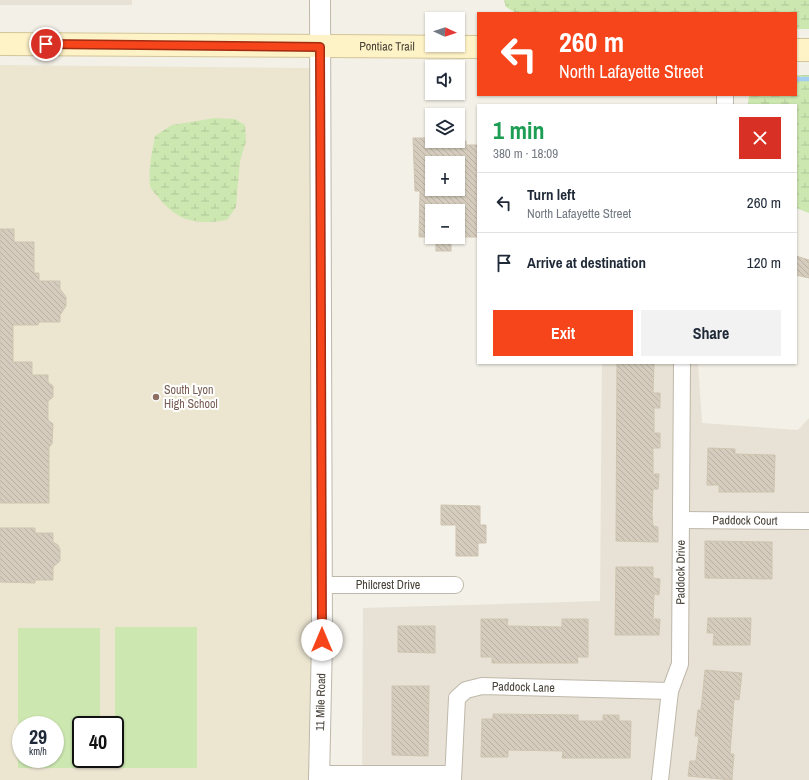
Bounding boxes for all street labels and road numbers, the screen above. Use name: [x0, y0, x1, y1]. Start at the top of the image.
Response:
street label: Pontiac Trail: [359, 38, 415, 55]
street label: Paddock Court: [712, 512, 778, 529]
street label: Paddock Drive: [672, 540, 689, 605]
street label: Philcrest Drive: [356, 577, 420, 593]
street label: 11 Mile Road: [312, 673, 329, 731]
street label: Paddock Lane: [492, 678, 555, 696]

